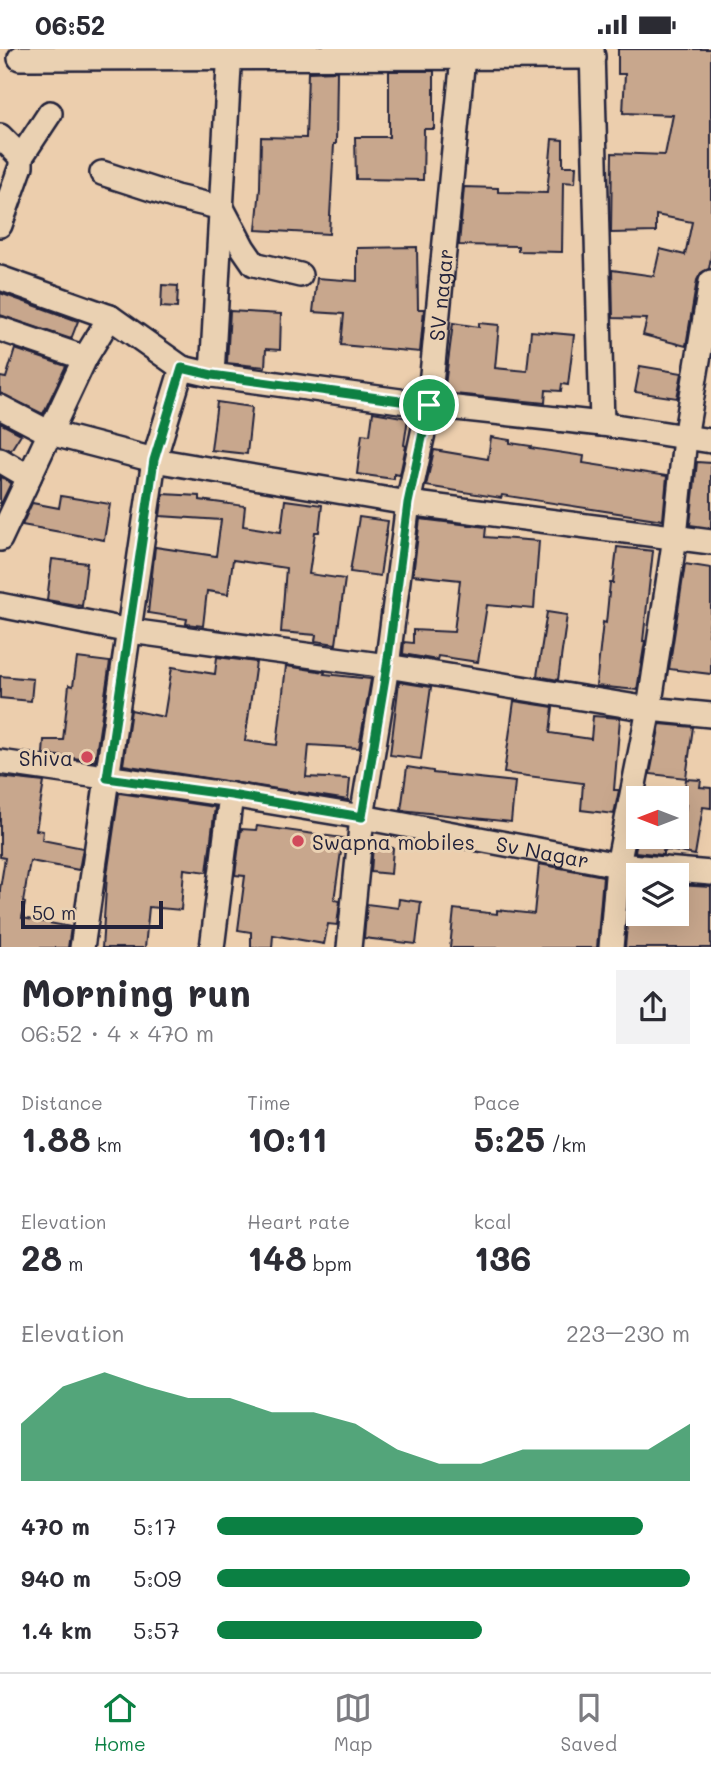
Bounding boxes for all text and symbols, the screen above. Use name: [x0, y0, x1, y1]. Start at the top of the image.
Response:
text: 06:52: [35, 8, 105, 42]
street label: SV nagar: [422, 247, 458, 342]
pin: [399, 375, 459, 435]
icon: arrive: [410, 386, 448, 424]
place label: Shiva: [19, 744, 73, 771]
marker: Shiva: [79, 749, 95, 765]
north arrow: [626, 786, 690, 849]
map controls: [626, 786, 689, 926]
place label: Swapna mobiles: [312, 828, 475, 855]
street label: Sv Nagar: [494, 829, 591, 873]
marker: Swapna mobiles: [290, 833, 306, 849]
button: layers: [626, 863, 689, 926]
scale bar: [21, 899, 163, 930]
text: 50 m: [32, 900, 76, 925]
text: Morning run: [21, 967, 251, 1017]
button: share: [616, 970, 690, 1044]
text: 06:52 · 4 × 470 m: [21, 1018, 214, 1048]
text: Distance: [21, 1090, 103, 1115]
text: Time: [247, 1090, 291, 1115]
text: Pace: [474, 1090, 520, 1115]
text: 1.88: [21, 1115, 91, 1161]
text: 10:11: [247, 1115, 327, 1161]
text: 5:25: [474, 1115, 545, 1161]
text: km: [91, 1132, 122, 1157]
text: /km: [545, 1132, 587, 1157]
text: Elevation: [21, 1209, 106, 1234]
text: Heart rate: [247, 1209, 350, 1234]
text: kcal: [474, 1209, 512, 1234]
text: 28: [21, 1234, 62, 1280]
text: 148: [247, 1234, 307, 1280]
text: 136: [474, 1234, 531, 1280]
text: m: [62, 1251, 84, 1276]
text: bpm: [307, 1251, 352, 1276]
text: Elevation: [21, 1318, 124, 1348]
text: 223–230 m: [566, 1318, 690, 1348]
text: 470 m: [21, 1511, 90, 1541]
text: 5:17: [133, 1511, 177, 1541]
text: 940 m: [21, 1563, 91, 1593]
text: 5:09: [133, 1563, 181, 1593]
text: 1.4 km: [21, 1615, 92, 1645]
text: 5:57: [133, 1615, 180, 1645]
tab: Home: [94, 1689, 146, 1756]
tab: Map: [334, 1689, 372, 1756]
tab: Saved: [561, 1689, 617, 1756]

